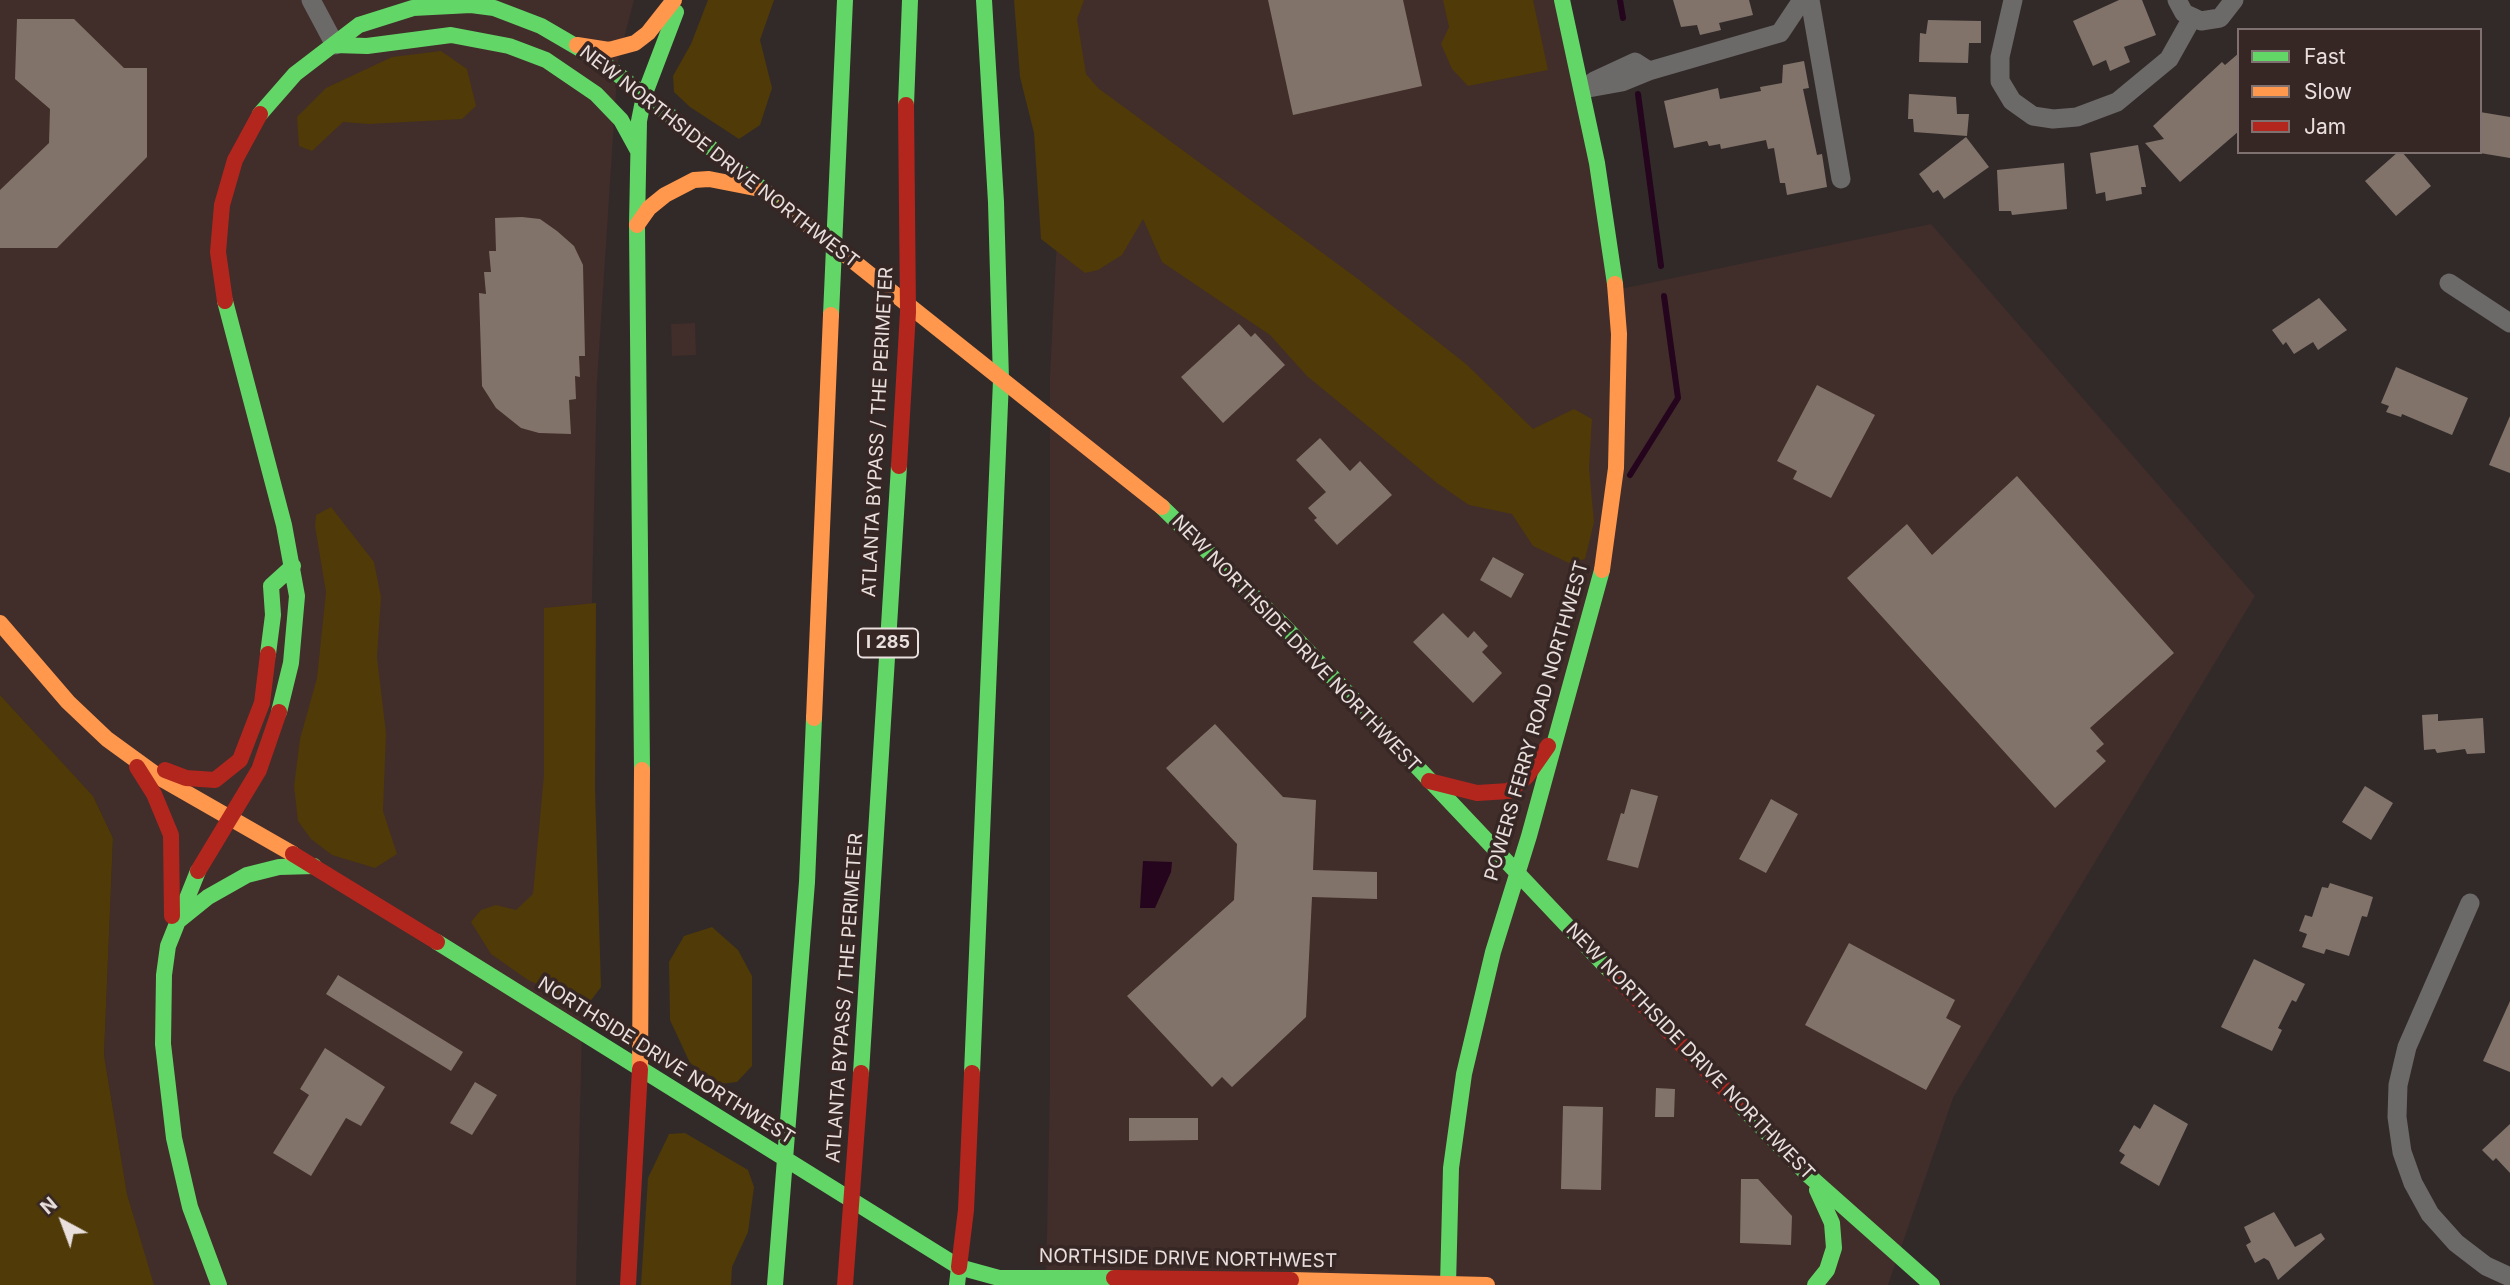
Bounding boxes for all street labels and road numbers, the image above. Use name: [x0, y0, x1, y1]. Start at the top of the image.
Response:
street label: NEW NORTHSIDE DRIVE NORTHWEST: [575, 41, 863, 273]
street label: ATLANTA BYPASS / THE PERIMETER: [858, 266, 898, 598]
street label: NEW NORTHSIDE DRIVE NORTHWEST: [1167, 511, 1425, 777]
street label: POWERS FERRY ROAD NORTHWEST: [1480, 558, 1594, 884]
road number: I 285: [858, 628, 918, 658]
street label: ATLANTA BYPASS / THE PERIMETER: [822, 832, 868, 1164]
street label: NEW NORTHSIDE DRIVE NORTHWEST: [1561, 919, 1819, 1185]
street label: NORTHSIDE DRIVE NORTHWEST: [534, 972, 798, 1150]
street label: NORTHSIDE DRIVE NORTHWEST: [1039, 1245, 1337, 1273]

